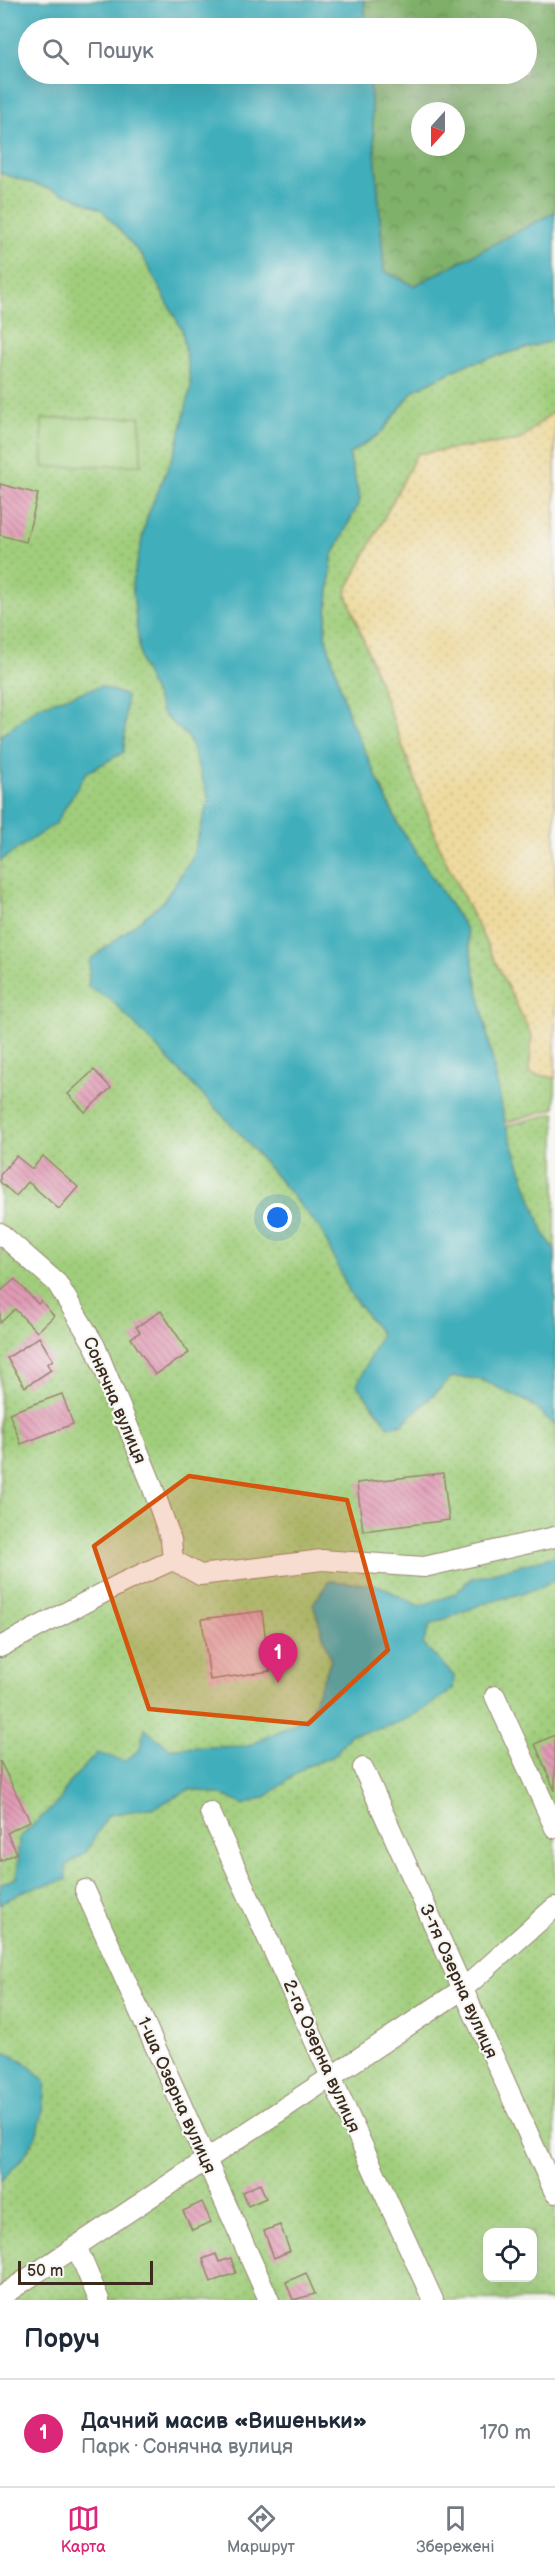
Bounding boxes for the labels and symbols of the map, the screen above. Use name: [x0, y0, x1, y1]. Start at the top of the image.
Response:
north arrow: [411, 102, 465, 156]
your location: [263, 1203, 292, 1232]
street label: Сонячна вулиця: [78, 1334, 151, 1467]
pin: 1: [258, 1634, 298, 1683]
street label: 3-тя Озерна вулиця: [415, 1901, 502, 2062]
street label: 2-га Озерна вулиця: [278, 1976, 365, 2136]
street label: 1-ша Озерна вулиця: [133, 2014, 221, 2177]
scale bar: [18, 2258, 153, 2286]

